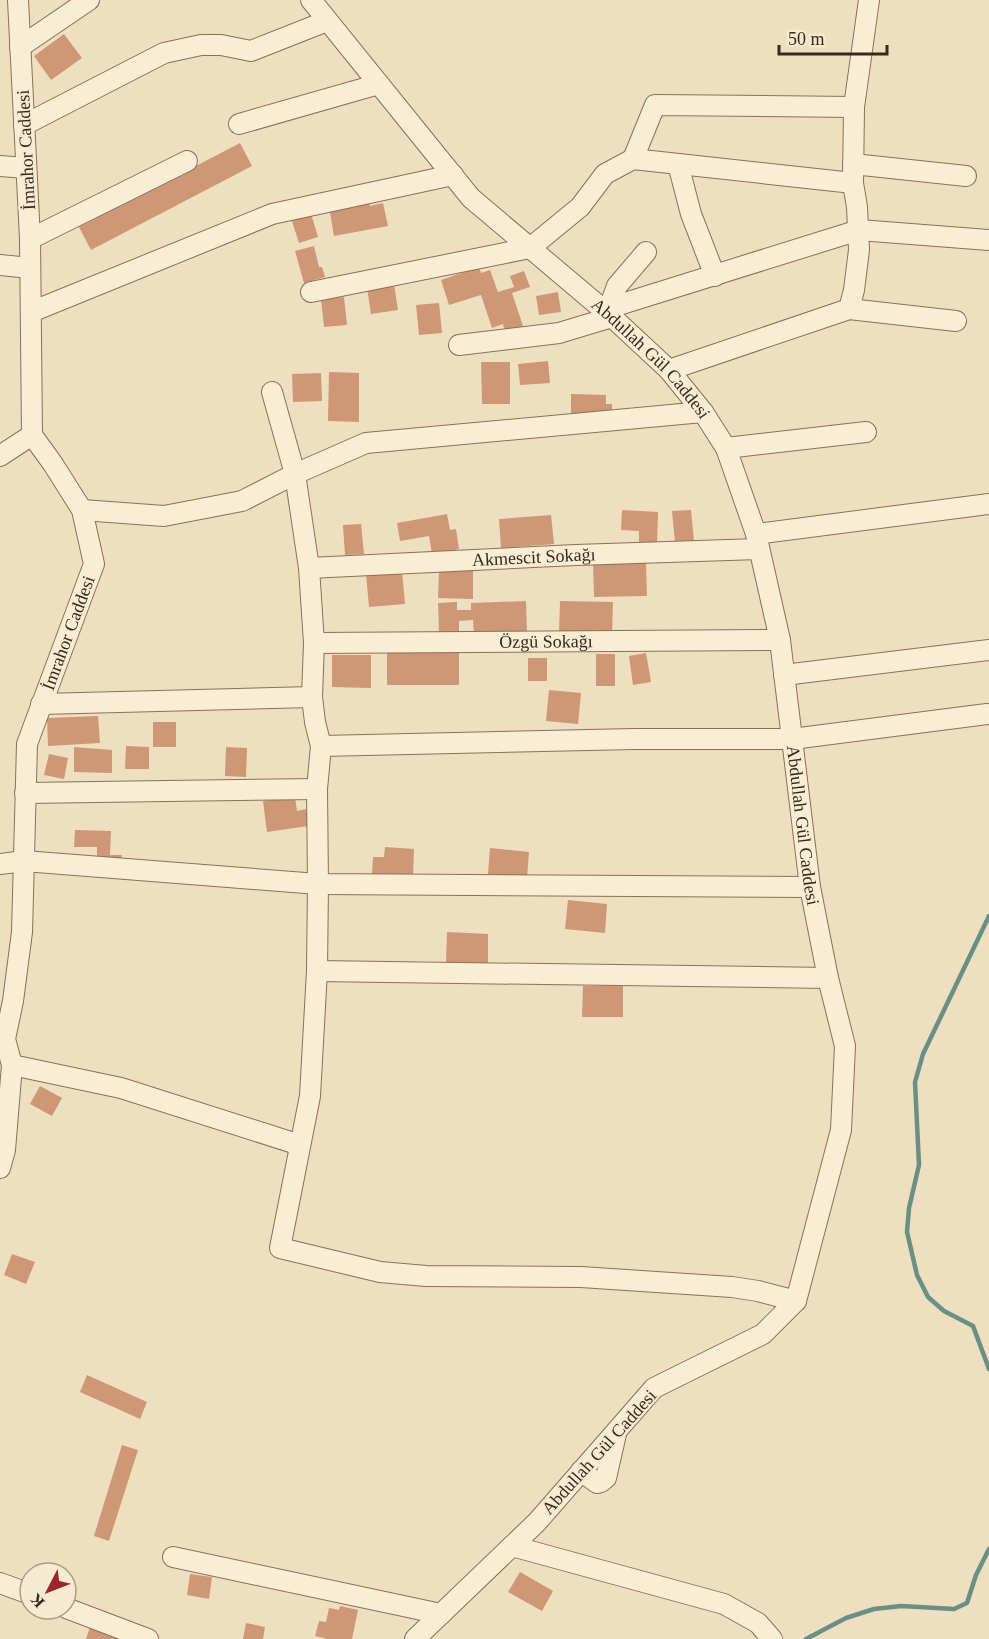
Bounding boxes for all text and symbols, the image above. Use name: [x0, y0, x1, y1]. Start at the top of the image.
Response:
scale bar: [779, 18, 887, 56]
text: 50 m: [788, 29, 825, 49]
street label: İmrahor Caddesi: [13, 89, 39, 211]
street label: Abdullah Gül Caddesi: [588, 294, 714, 422]
street label: Akmescit Sokağı: [472, 544, 596, 570]
street label: İmrahor Caddesi: [38, 573, 99, 693]
street label: Özgü Sokağı: [499, 631, 593, 652]
street label: Abdullah Gül Caddesi: [783, 744, 823, 907]
street label: Abdullah Gül Caddesi: [538, 1385, 660, 1519]
north arrow: [18, 1561, 78, 1621]
text: K: [26, 1590, 48, 1611]

